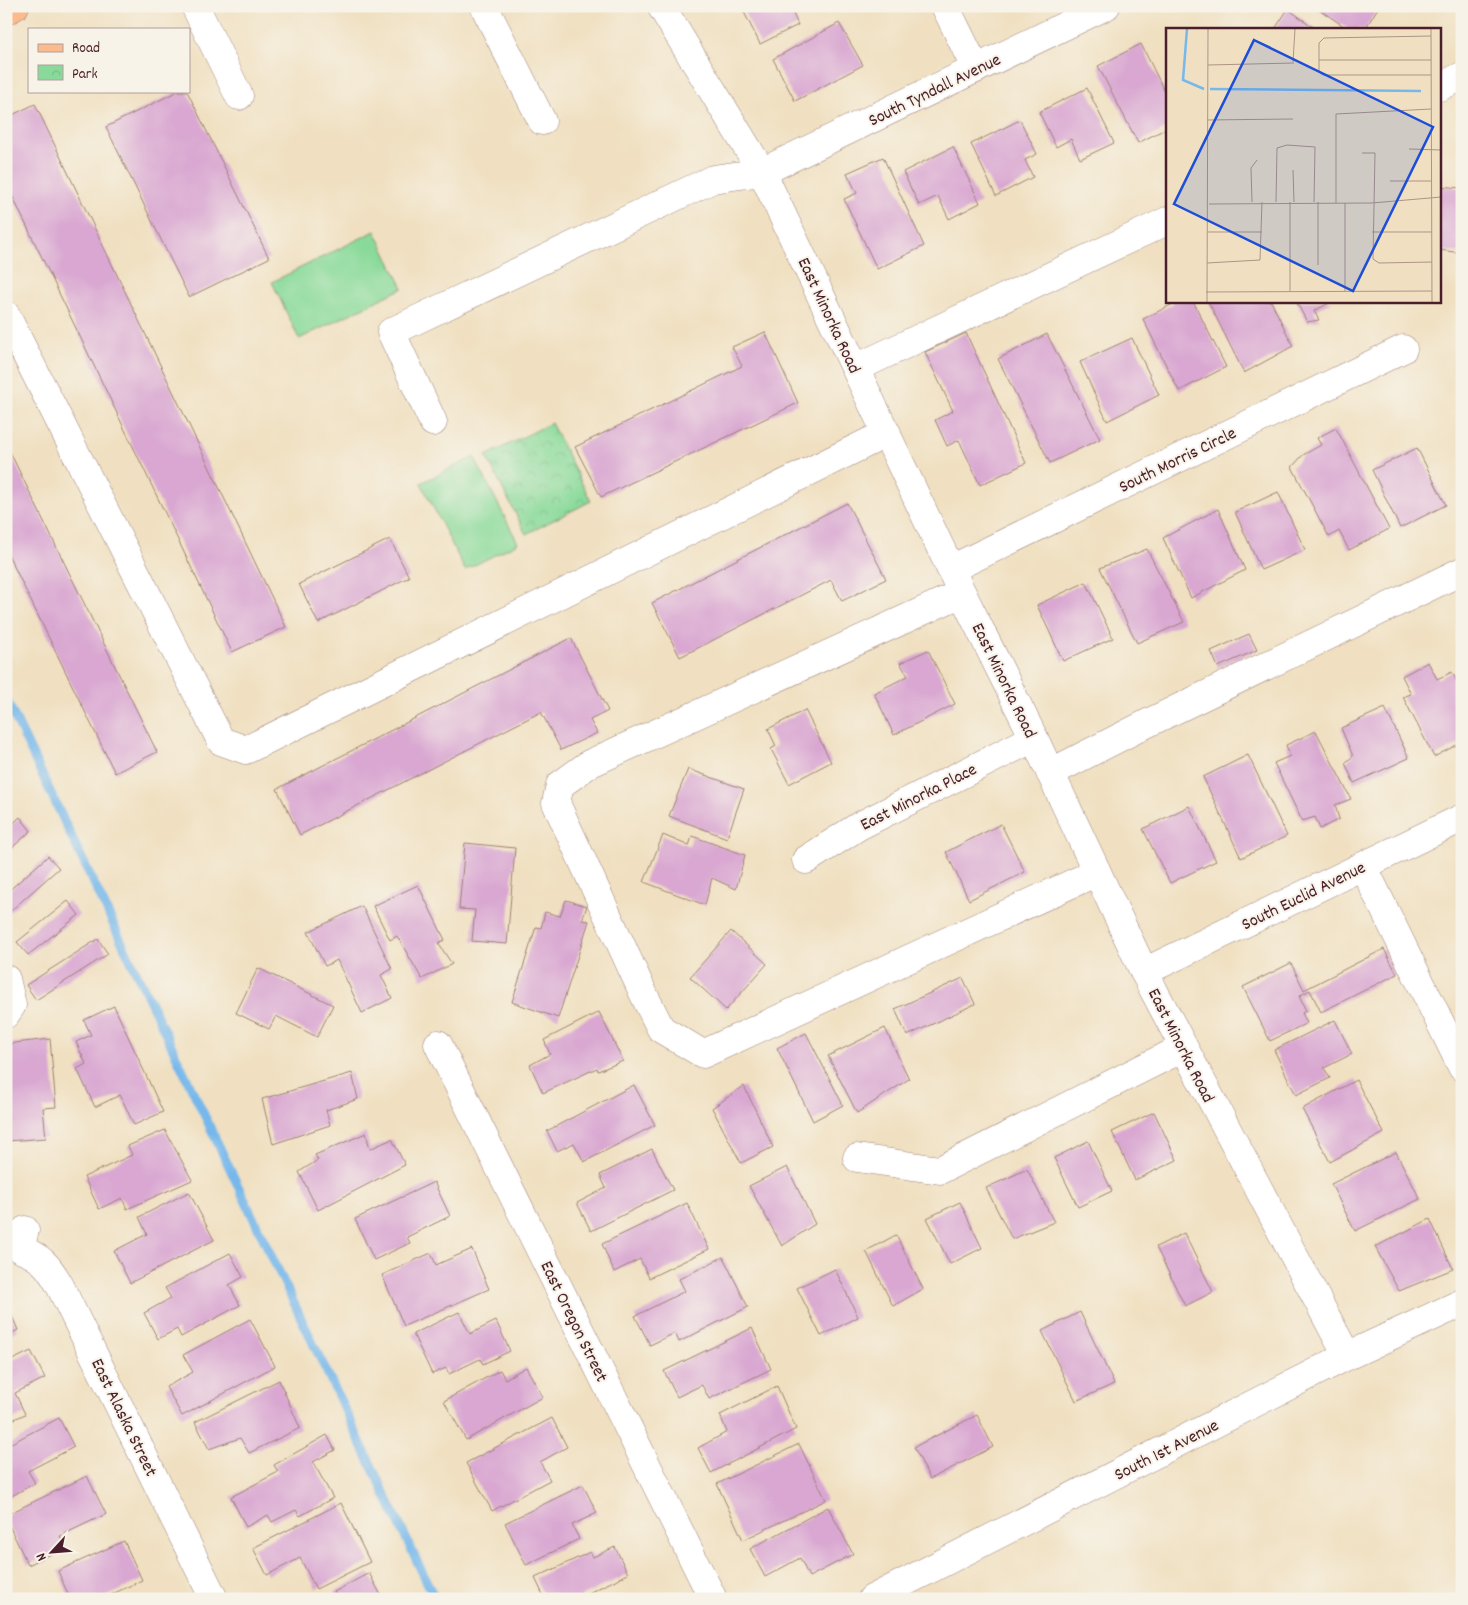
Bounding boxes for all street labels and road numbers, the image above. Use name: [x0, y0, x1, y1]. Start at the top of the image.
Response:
street label: South Tyndall Avenue: [865, 48, 1006, 134]
street label: East Minorka Road: [790, 254, 866, 378]
street label: South Morris Circle: [1115, 422, 1241, 501]
street label: East Minorka Road: [964, 619, 1041, 743]
street label: East Minorka Place: [857, 758, 982, 838]
street label: South Euclid Avenue: [1238, 856, 1370, 938]
street label: East Minorka Road: [1140, 985, 1219, 1108]
street label: East Oregon Street: [533, 1257, 613, 1387]
street label: East Alaska Street: [83, 1355, 162, 1482]
street label: South 1st Avenue: [1111, 1414, 1224, 1488]

